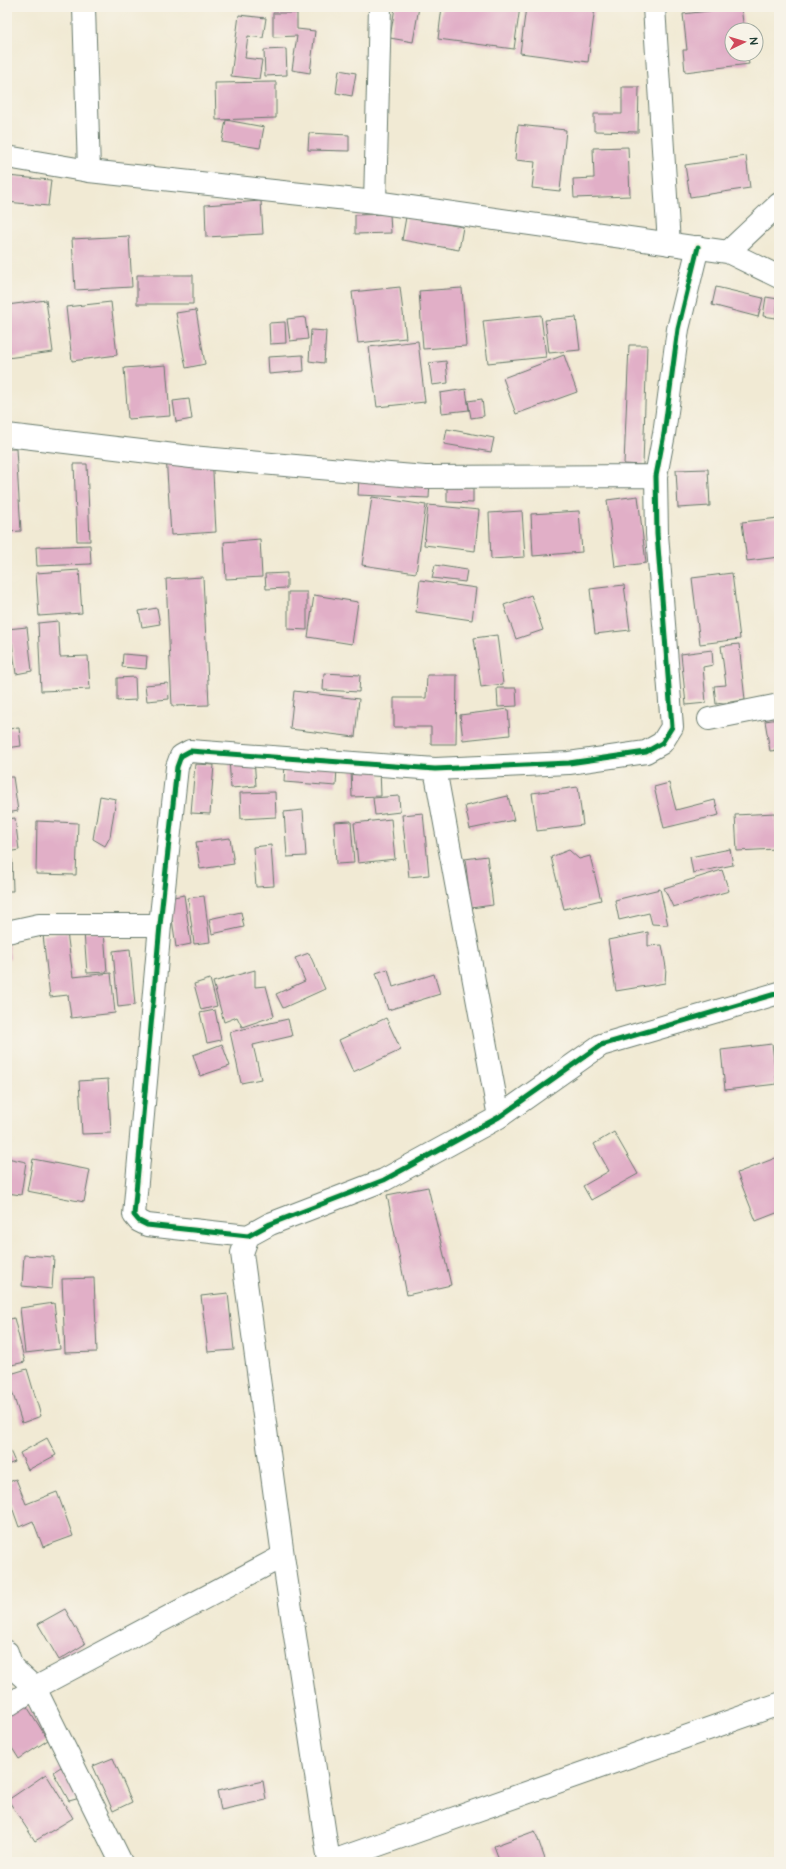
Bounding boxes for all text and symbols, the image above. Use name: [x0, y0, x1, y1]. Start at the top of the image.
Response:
north arrow: [724, 22, 764, 62]
text: N: [746, 37, 761, 45]

